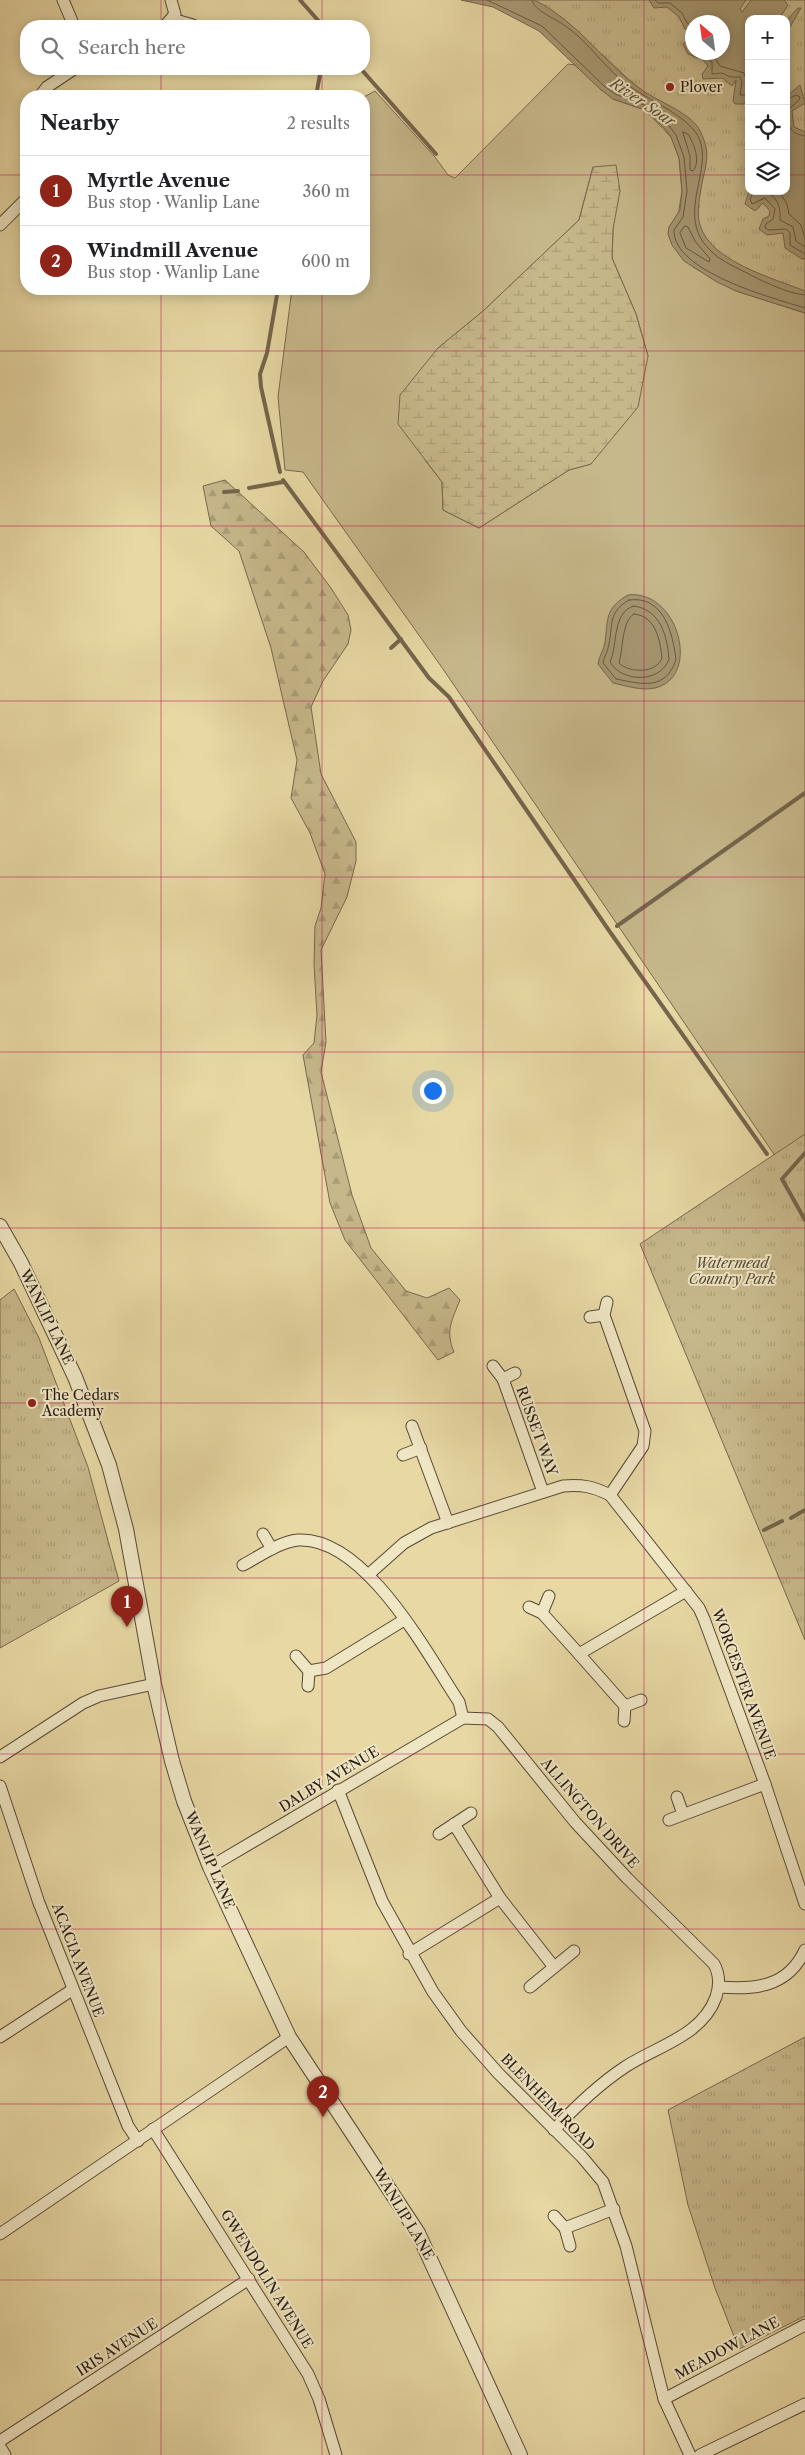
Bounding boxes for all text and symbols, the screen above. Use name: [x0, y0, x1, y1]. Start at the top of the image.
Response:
north arrow: [685, 15, 730, 60]
map controls: [745, 15, 790, 195]
button: +: [745, 15, 790, 60]
search box: [20, 20, 370, 75]
icon: search: [38, 34, 66, 62]
text: Search here: [78, 36, 186, 59]
button: −: [745, 60, 790, 105]
water label: River Soar: [606, 73, 680, 131]
place label: Plover: [680, 78, 723, 96]
marker: Plover: [664, 81, 676, 93]
button: locate: [745, 105, 790, 150]
text: Nearby: [40, 110, 119, 135]
text: 2 results: [287, 113, 350, 133]
button: layers: [745, 150, 790, 195]
text: Myrtle Avenue: [87, 169, 230, 192]
text: 1: [52, 181, 60, 201]
text: 360 m: [303, 181, 350, 201]
text: Bus stop · Wanlip Lane: [87, 192, 260, 212]
text: Windmill Avenue: [87, 239, 258, 262]
text: 2: [51, 251, 61, 271]
text: 600 m: [301, 251, 350, 271]
text: Bus stop · Wanlip Lane: [87, 262, 260, 282]
your location: [420, 1078, 446, 1104]
park label: Watermead Country Park: [689, 1254, 776, 1288]
street label: WANLIP LANE: [16, 1265, 78, 1368]
street label: RUSSET WAY: [512, 1384, 562, 1479]
place label: The Cedars Academy: [41, 1386, 119, 1420]
marker: The Cedars Academy: [26, 1397, 38, 1409]
pin: 1: [111, 1586, 143, 1627]
street label: WORCESTER AVENUE: [708, 1605, 780, 1762]
street label: DALBY AVENUE: [276, 1742, 382, 1816]
street label: ALLINGTON DRIVE: [536, 1753, 643, 1872]
street label: WANLIP LANE: [181, 1808, 239, 1911]
street label: ACACIA AVENUE: [48, 1899, 108, 2020]
street label: BLENHEIM ROAD: [497, 2050, 599, 2154]
pin: 2: [307, 2076, 339, 2117]
street label: WANLIP LANE: [369, 2164, 438, 2263]
street label: GWENDOLIN AVENUE: [217, 2206, 317, 2352]
street label: MEADOW LANE: [672, 2313, 782, 2383]
street label: IRIS AVENUE: [73, 2314, 161, 2380]

